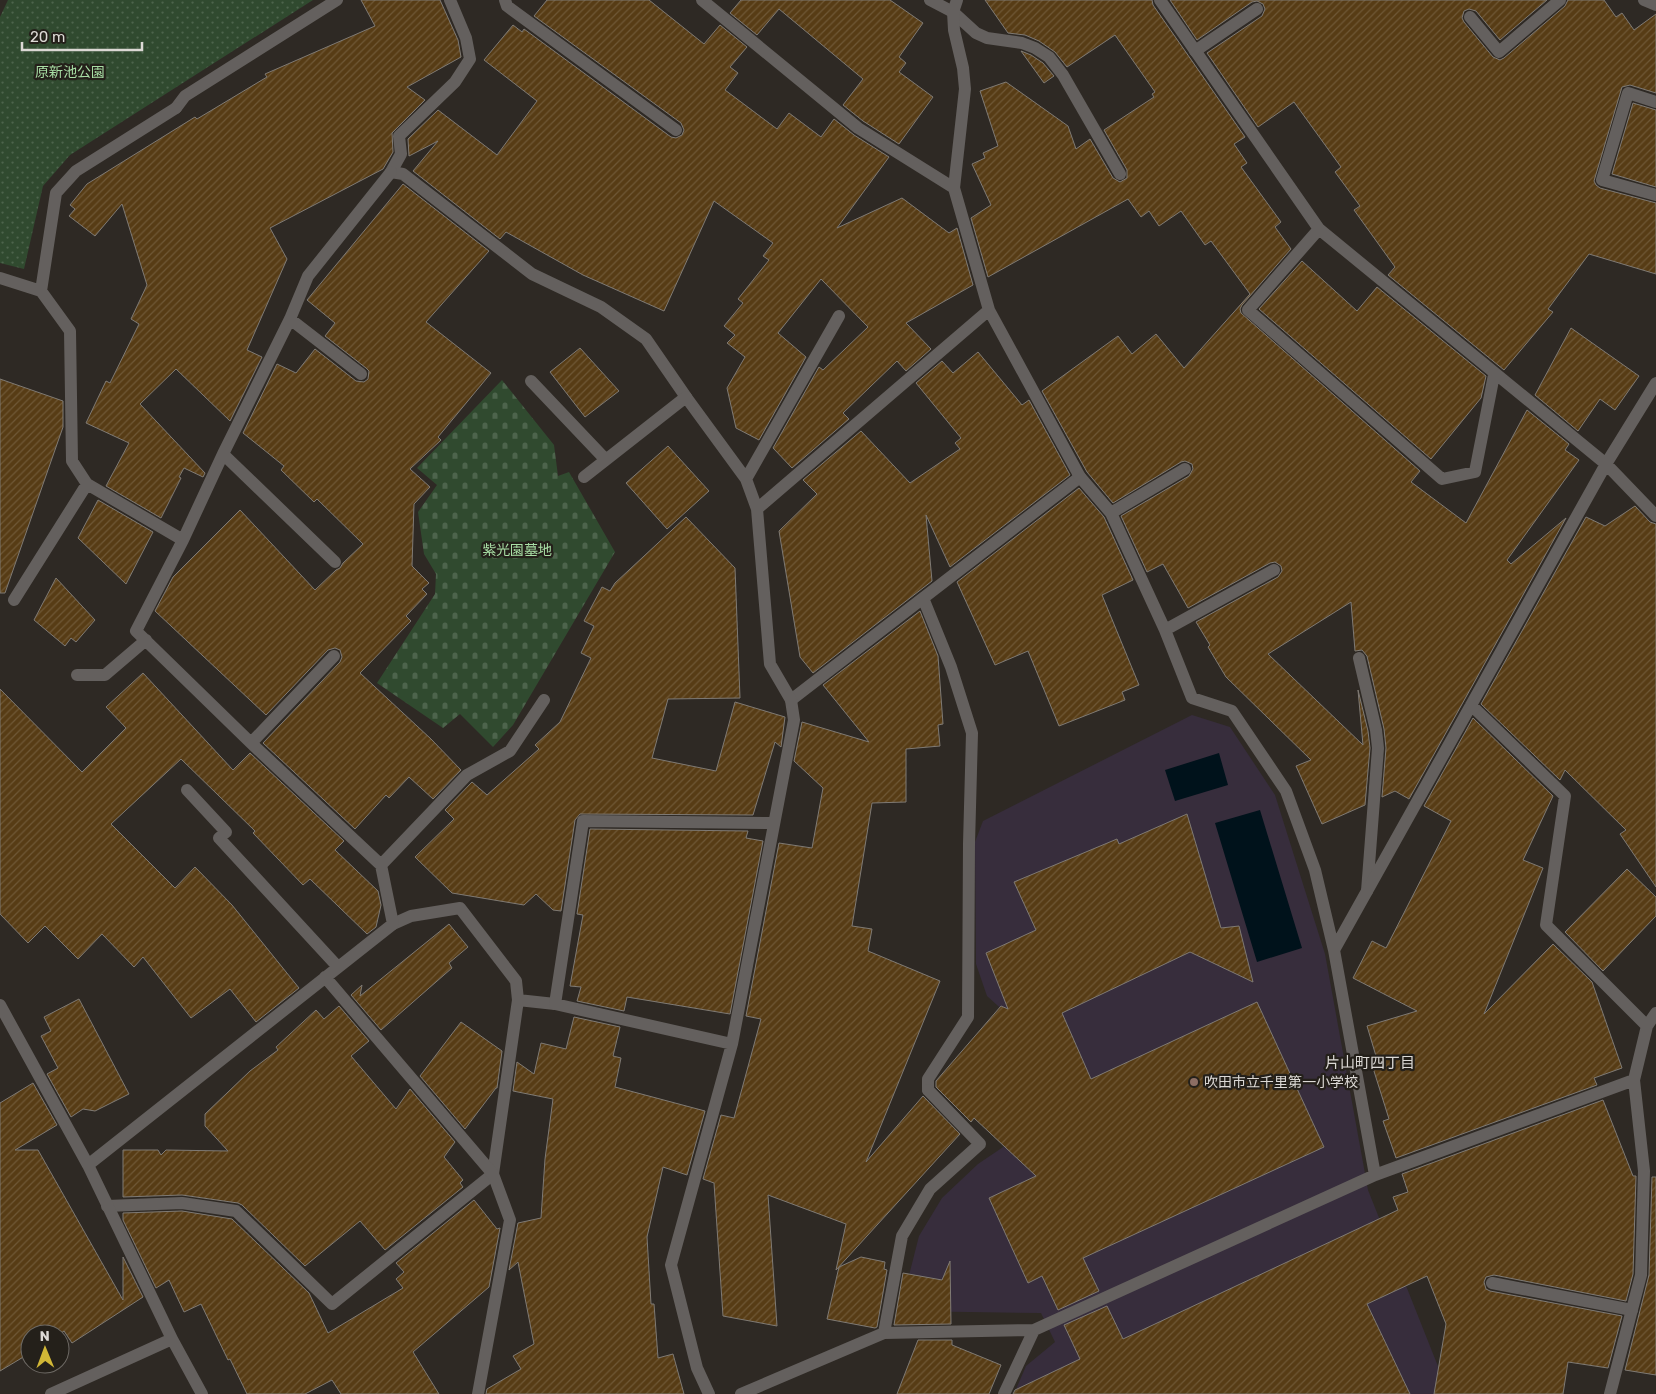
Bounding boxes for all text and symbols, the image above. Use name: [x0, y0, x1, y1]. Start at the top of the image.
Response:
scale bar: [22, 20, 142, 52]
text: 20 m: [30, 28, 65, 46]
park label: 原新池公園: [35, 64, 105, 81]
park label: 紫光園墓地: [482, 542, 552, 559]
district label: 片山町四丁目: [1325, 1054, 1415, 1072]
place label: 吹田市立千里第一小学校: [1204, 1074, 1358, 1091]
marker: 吹田市立千里第一小学校: [1188, 1076, 1200, 1088]
north arrow: [20, 1324, 70, 1374]
text: N: [40, 1328, 50, 1345]

